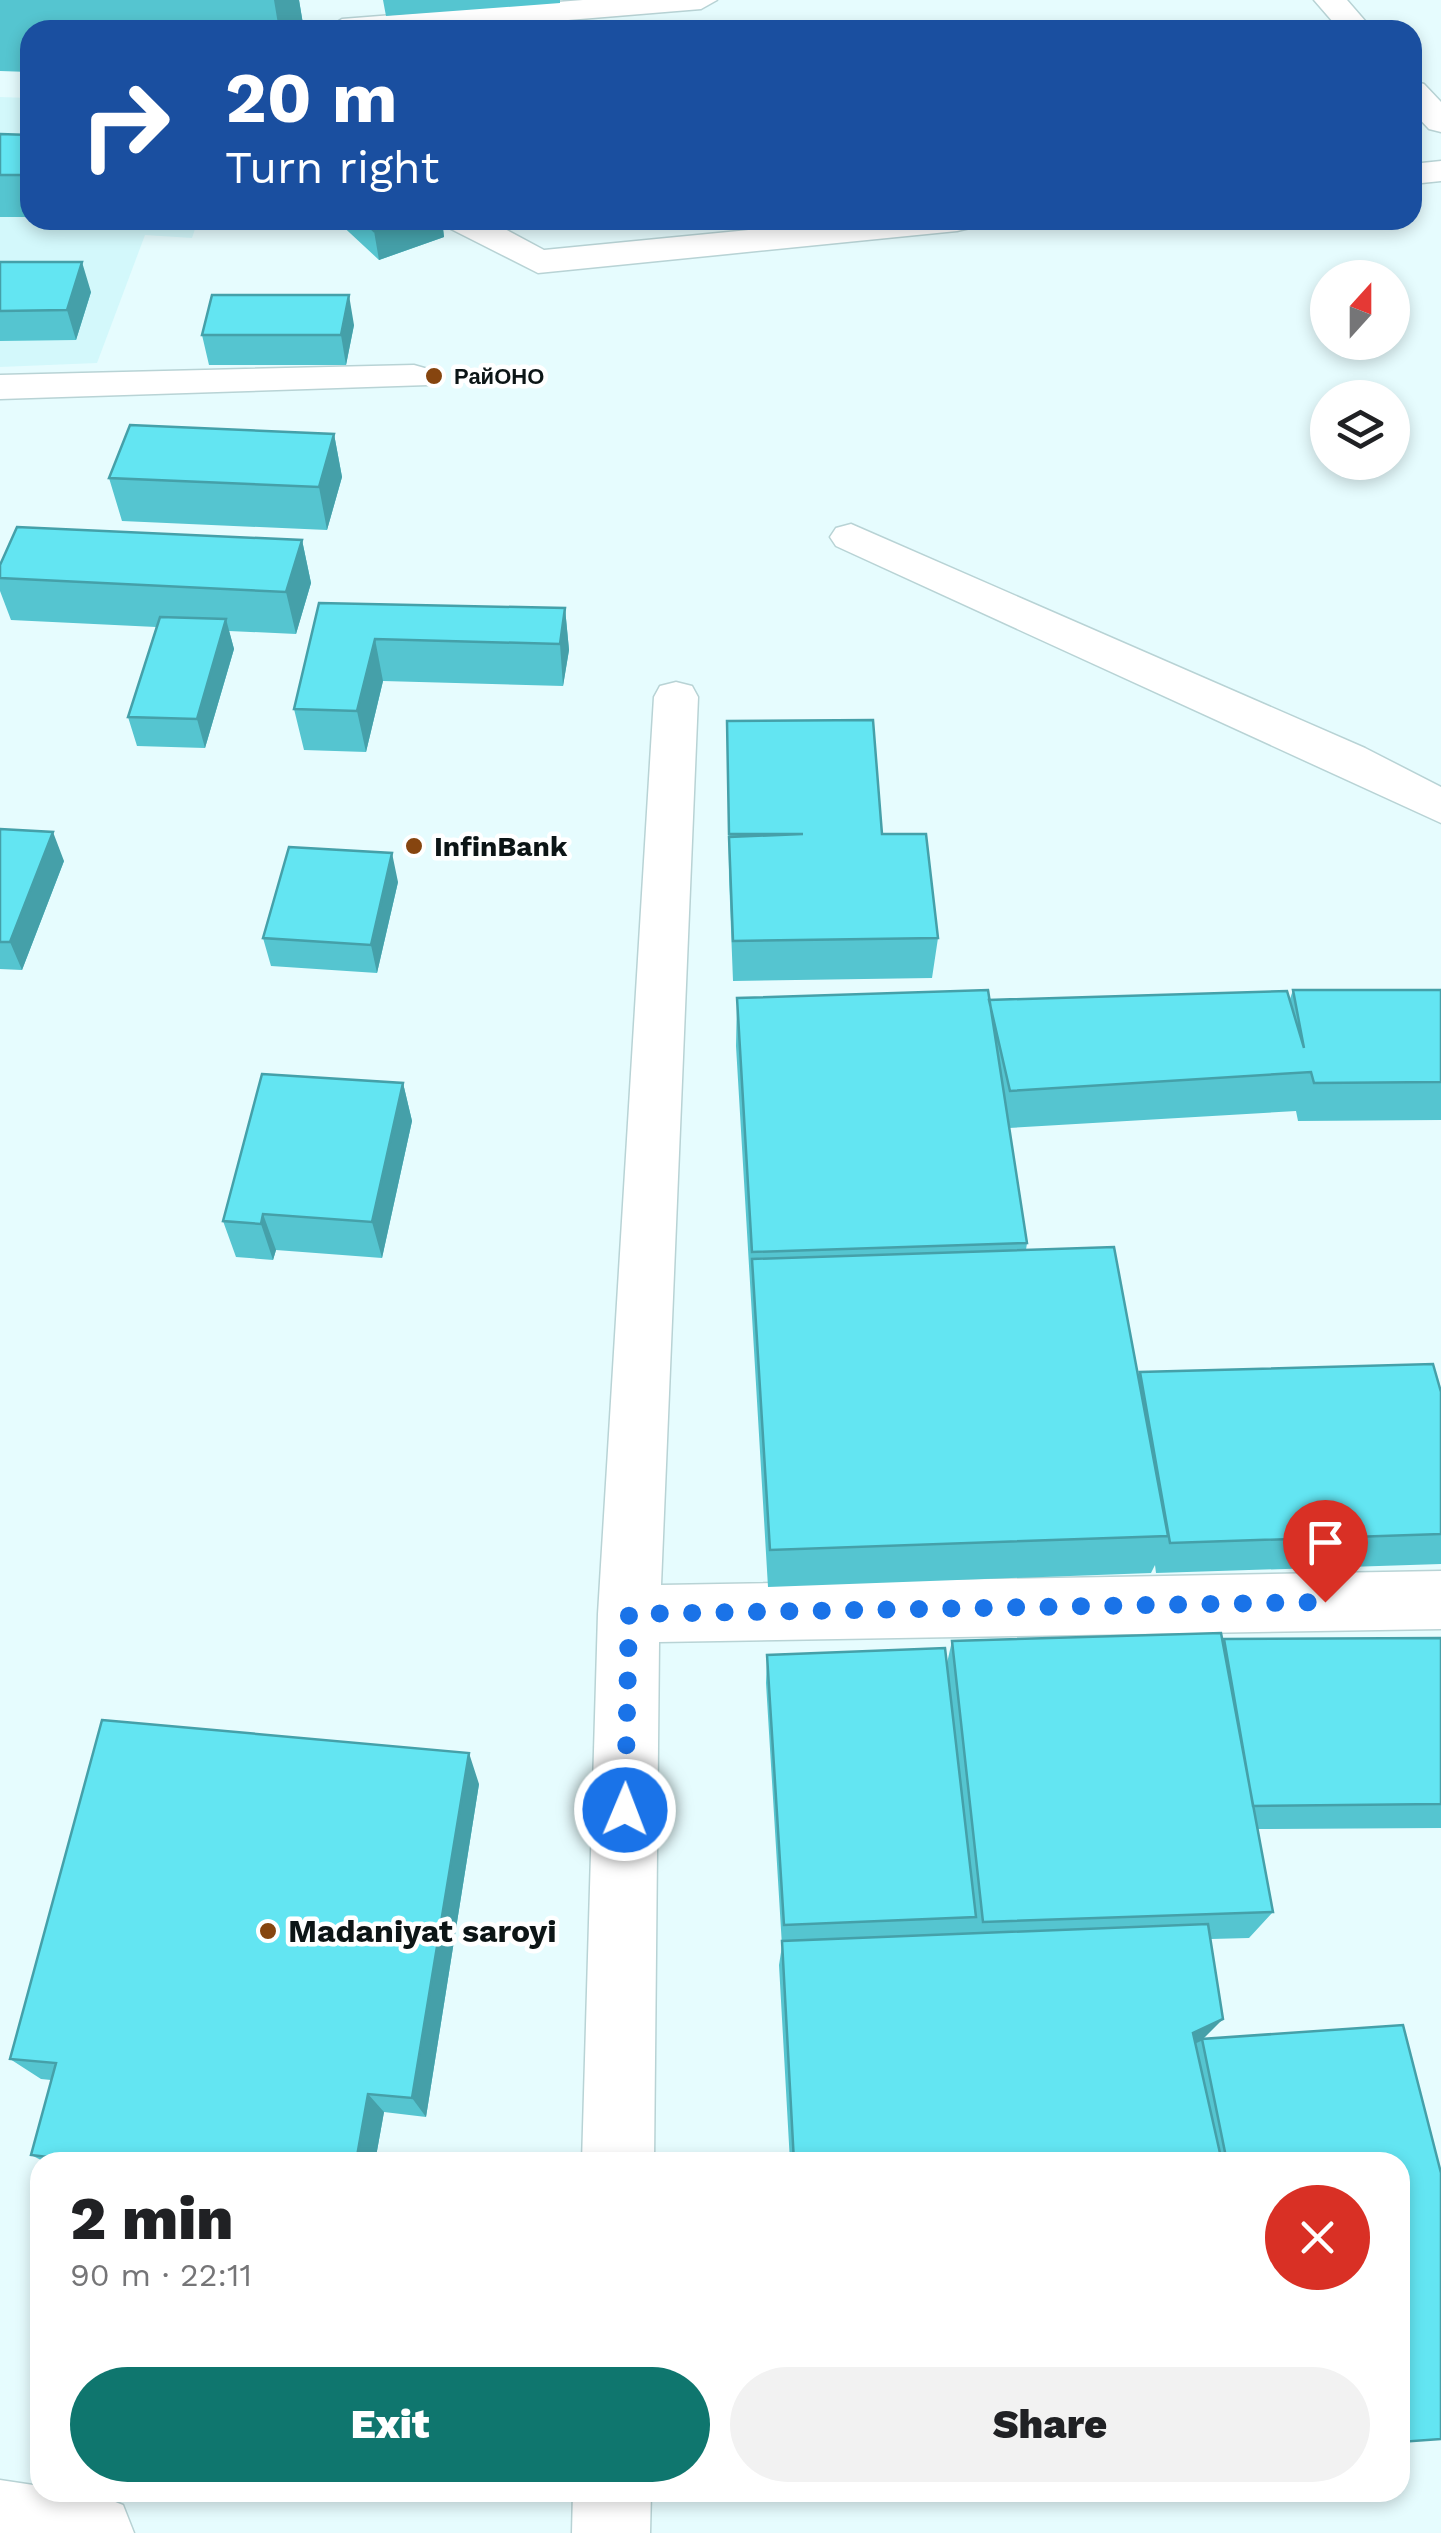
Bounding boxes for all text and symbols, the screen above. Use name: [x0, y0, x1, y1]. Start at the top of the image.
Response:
text: 20 m: [225, 57, 398, 139]
icon: right: [60, 60, 190, 190]
text: Turn right: [225, 141, 439, 194]
north arrow: [1310, 260, 1410, 360]
map controls: [1310, 260, 1410, 480]
place label: РайОНО: [454, 364, 544, 389]
marker: РайОНО: [423, 365, 445, 387]
button: layers: [1310, 380, 1410, 480]
place label: InfinBank: [434, 830, 568, 863]
marker: InfinBank: [403, 835, 425, 857]
pin: [1283, 1500, 1368, 1603]
icon: arrive: [1298, 1515, 1353, 1570]
position arrow: [573, 1758, 677, 1862]
place label: Madaniyat saroyi: [288, 1912, 557, 1950]
marker: Madaniyat saroyi: [257, 1920, 279, 1942]
text: 2 min: [70, 2183, 234, 2254]
button: close: [1265, 2185, 1370, 2290]
text: 90 m · 22:11: [70, 2256, 252, 2294]
button: Exit: [70, 2367, 710, 2482]
button: Share: [730, 2367, 1370, 2482]

